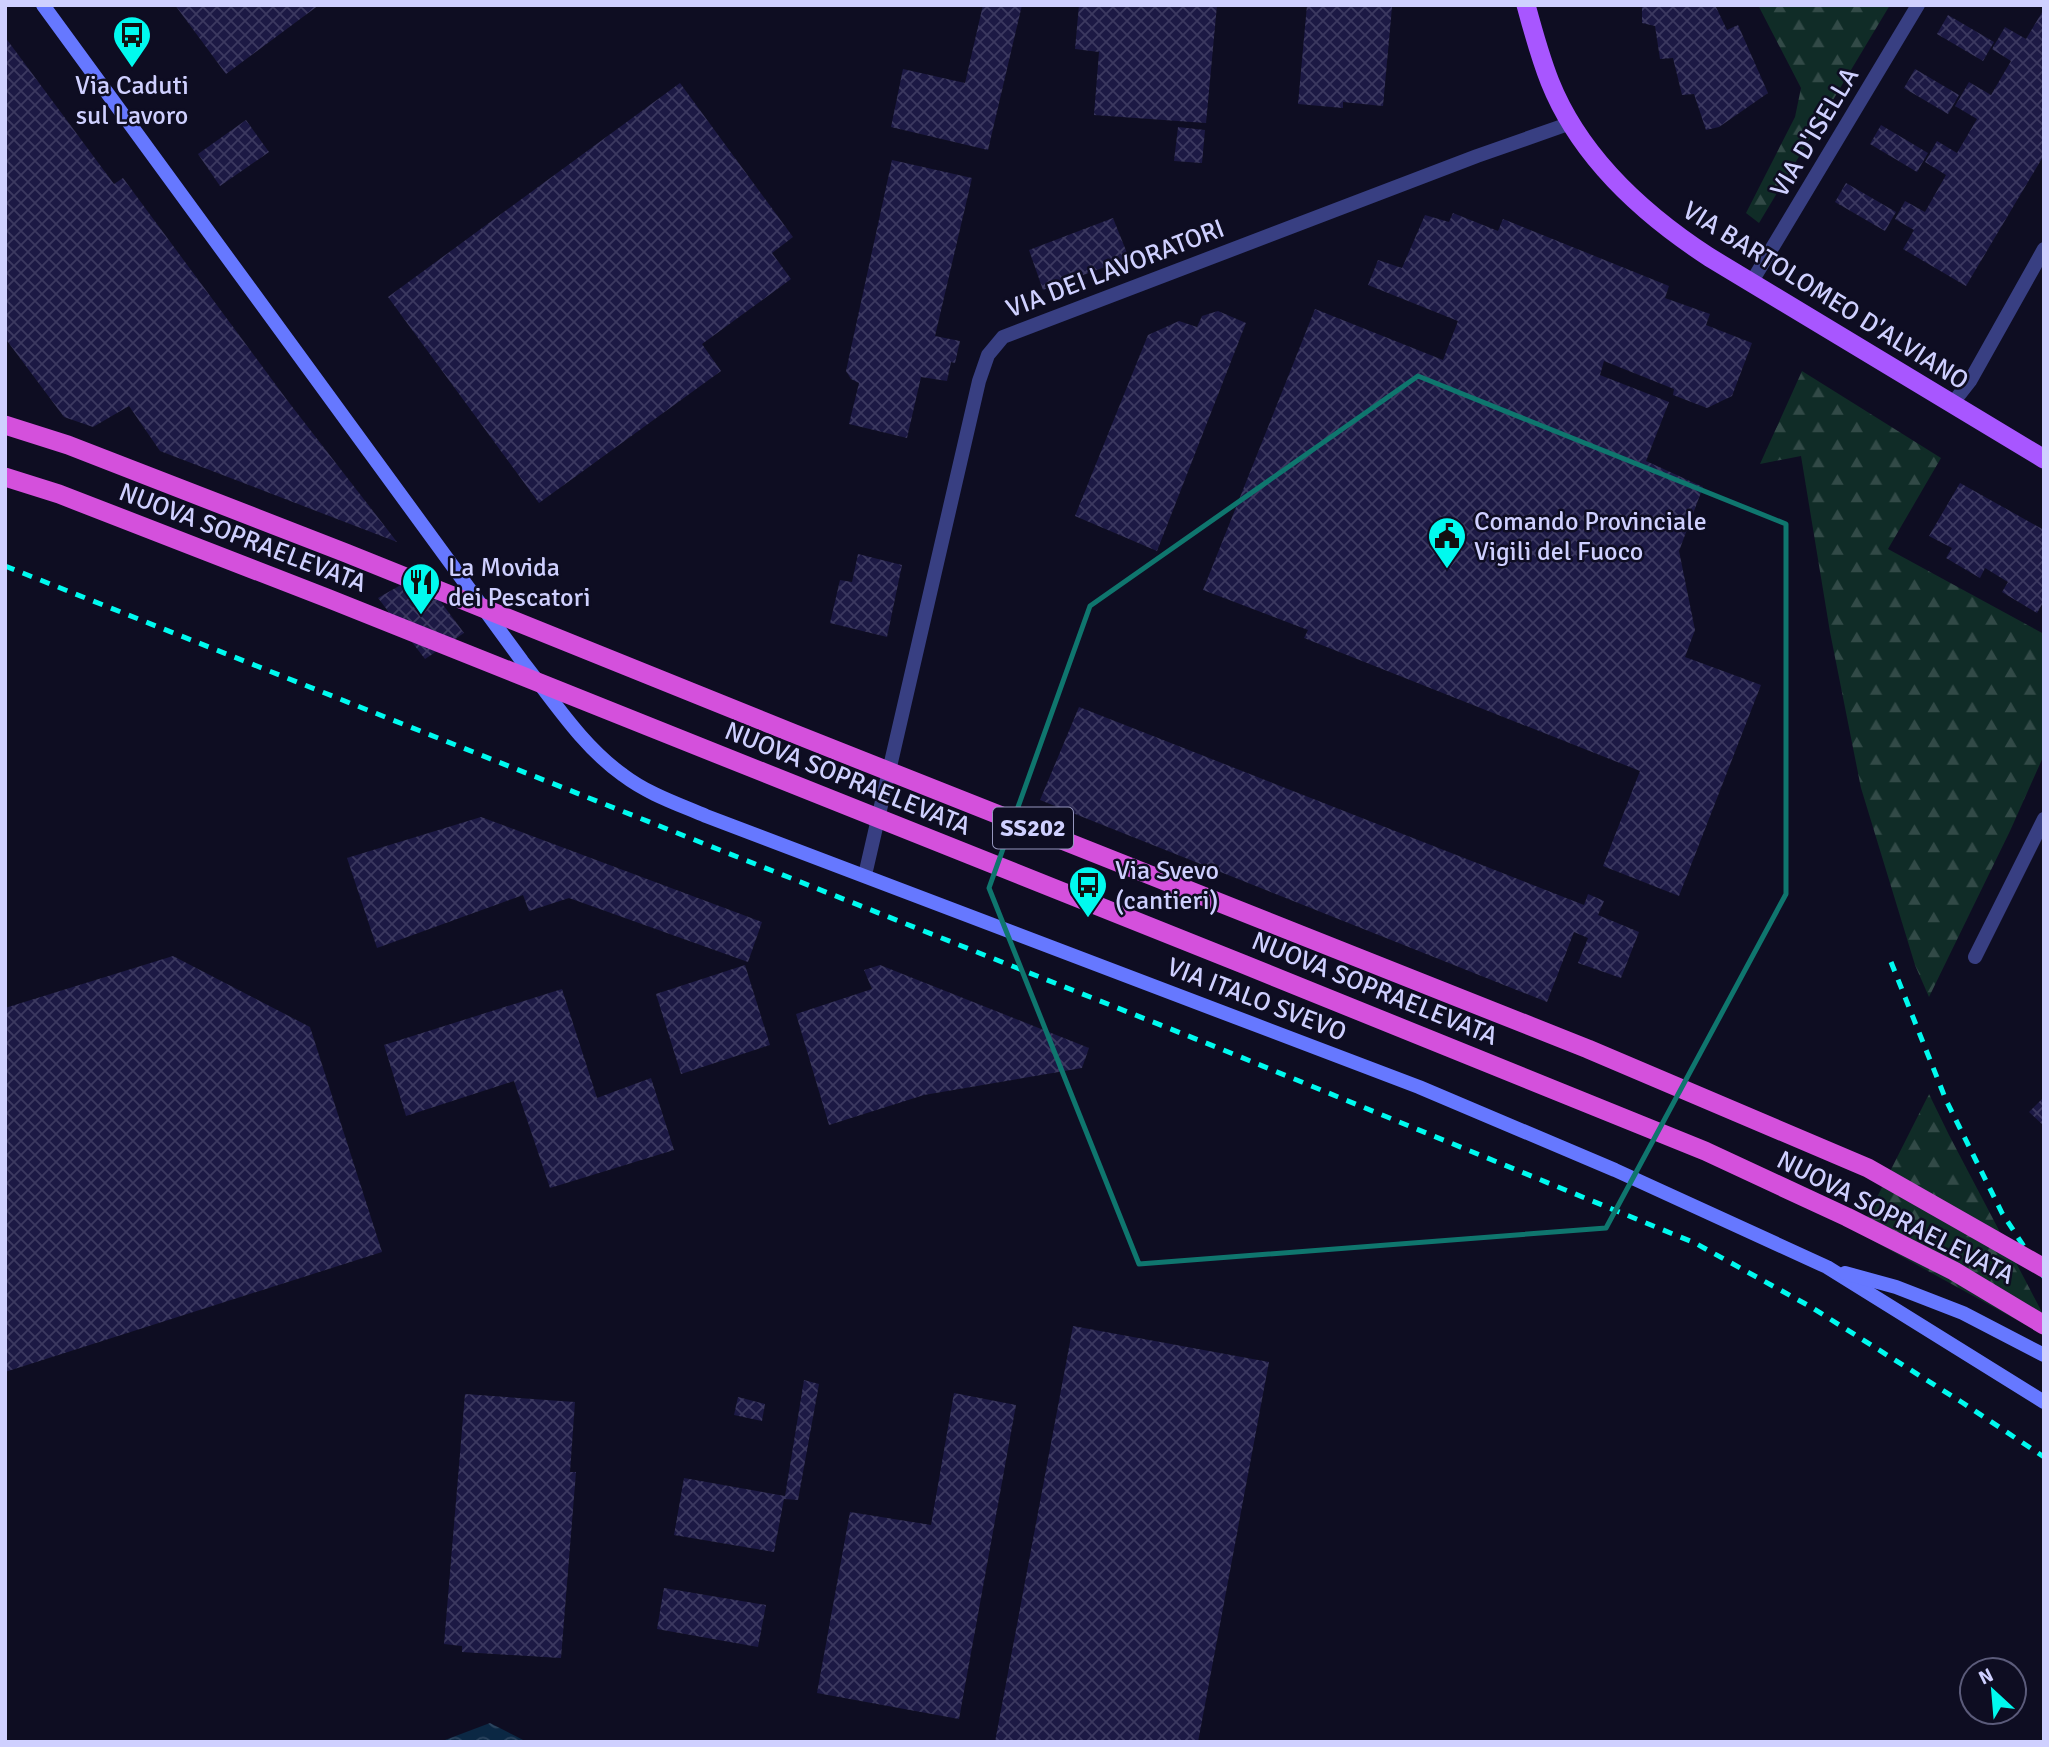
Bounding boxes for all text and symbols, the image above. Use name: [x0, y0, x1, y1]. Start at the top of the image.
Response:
bus stop icon: Via Caduti sul Lavoro: [111, 14, 153, 69]
street label: VIA D'ISELLA: [1764, 62, 1866, 203]
place label: Via Caduti sul Lavoro: [75, 70, 189, 132]
street label: VIA BARTOLOMEO D'ALVIANO: [1677, 195, 1974, 397]
street label: VIA DEI LAVORATORI: [1002, 213, 1229, 325]
street label: NUOVA SOPRAELEVATA: [114, 476, 371, 600]
place label: Comando Provinciale Vigili del Fuoco: [1474, 506, 1707, 568]
public building icon: Comando Provinciale Vigili del Fuoco: [1426, 515, 1468, 570]
place label: La Movida dei Pescatori: [448, 552, 591, 614]
restaurant icon: La Movida dei Pescatori: [400, 561, 442, 616]
street label: NUOVA SOPRAELEVATA: [720, 715, 975, 843]
road number: SS202: [993, 808, 1073, 848]
place label: Via Svevo (cantieri): [1115, 855, 1219, 917]
bus stop icon: Via Svevo (cantieri): [1067, 864, 1109, 919]
street label: NUOVA SOPRAELEVATA: [1247, 925, 1502, 1053]
street label: VIA ITALO SVEVO: [1162, 951, 1351, 1049]
street label: NUOVA SOPRAELEVATA: [1771, 1144, 2020, 1292]
north arrow: [1958, 1656, 2028, 1726]
text: N: [1975, 1663, 1997, 1690]

